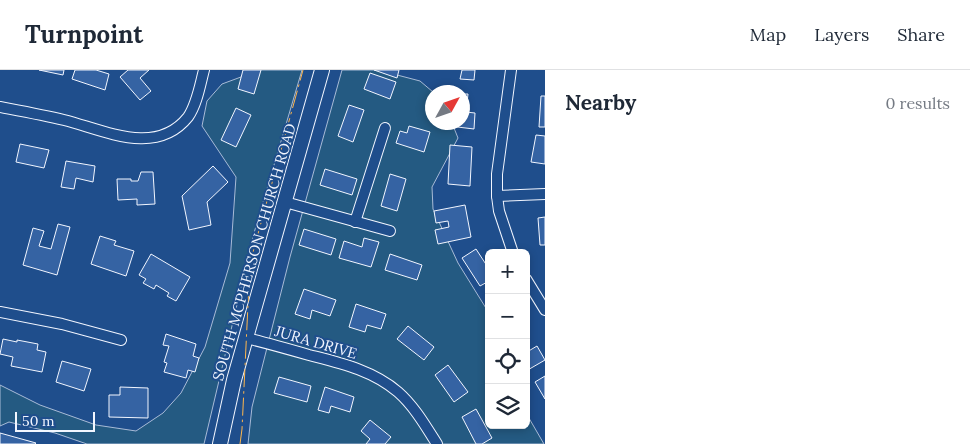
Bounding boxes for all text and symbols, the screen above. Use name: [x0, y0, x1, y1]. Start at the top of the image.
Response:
text: Turnpoint: [25, 19, 143, 50]
text: Map: [750, 23, 786, 46]
text: Layers: [814, 23, 869, 46]
text: Share: [897, 23, 945, 46]
north arrow: [425, 85, 470, 130]
text: Nearby: [565, 89, 636, 116]
text: 0 results: [885, 93, 950, 113]
street label: SOUTH MCPHERSON CHURCH ROAD: [208, 121, 300, 383]
map controls: [485, 249, 530, 429]
button: +: [485, 249, 530, 294]
button: −: [485, 294, 530, 339]
street label: JURA DRIVE: [272, 321, 359, 363]
button: locate: [485, 339, 530, 384]
button: layers: [485, 384, 530, 429]
scale bar: [15, 409, 95, 432]
text: 50 m: [22, 412, 55, 430]

